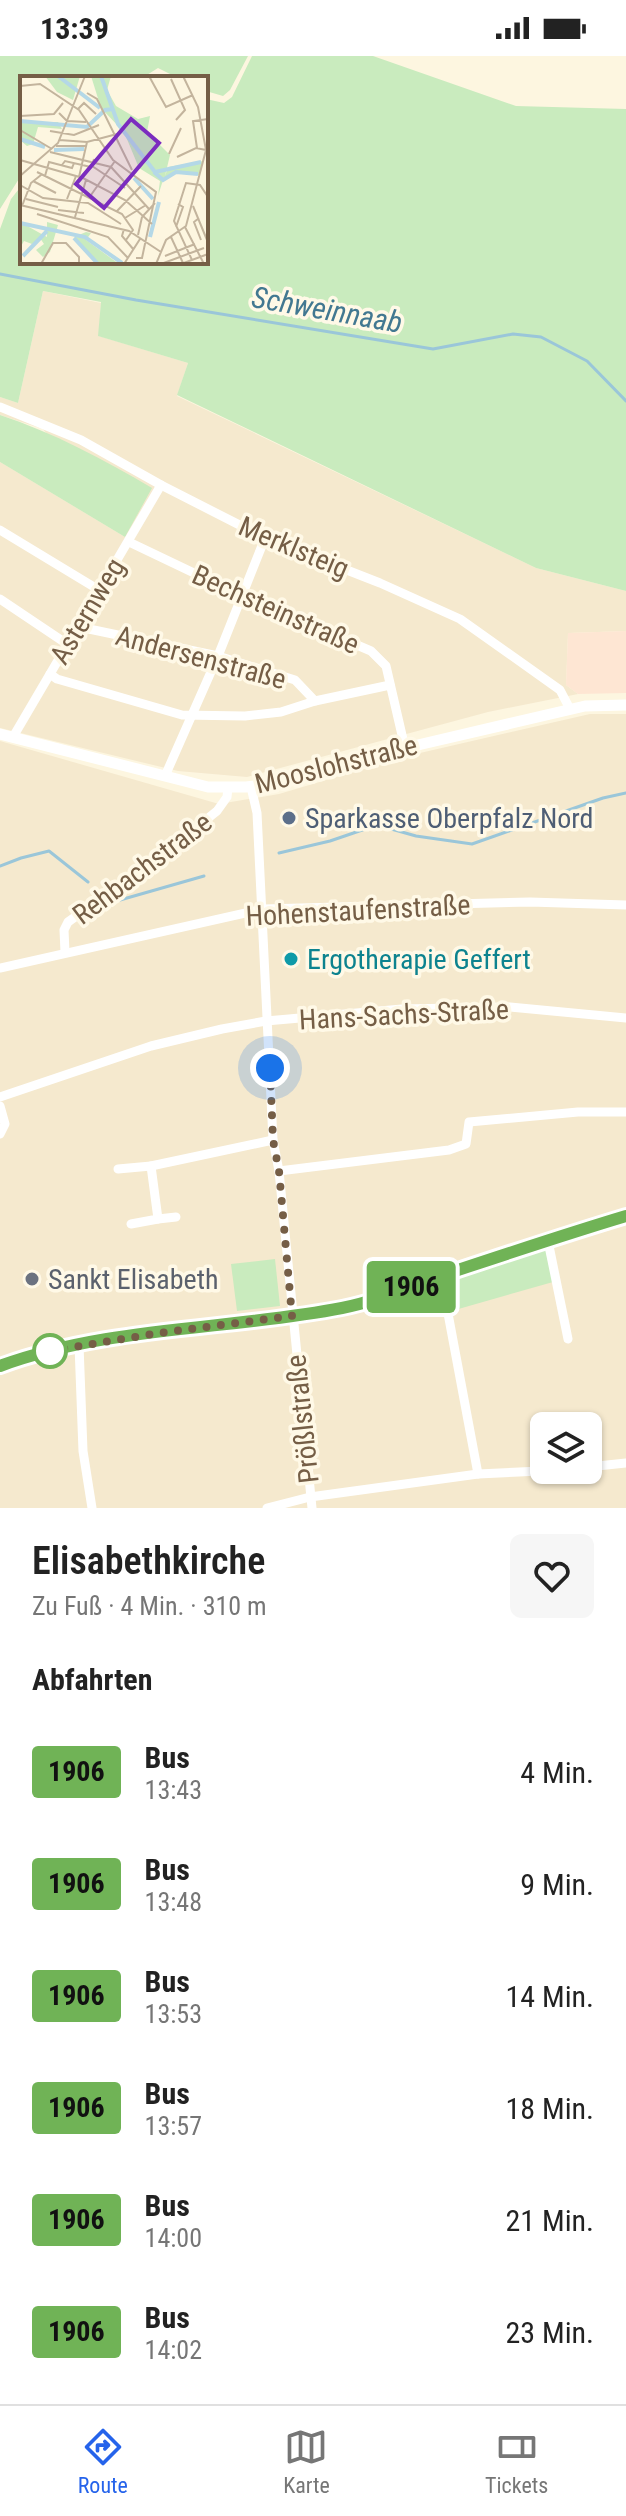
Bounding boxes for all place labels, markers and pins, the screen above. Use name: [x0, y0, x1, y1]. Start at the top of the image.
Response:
place label: Sparkasse Oberpfalz Nord: [305, 802, 593, 835]
marker: Sparkasse Oberpfalz Nord: [280, 809, 298, 827]
place label: Ergotherapie Geffert: [307, 943, 531, 976]
marker: Ergotherapie Geffert: [282, 950, 300, 968]
place label: Sankt Elisabeth: [48, 1263, 219, 1296]
marker: Sankt Elisabeth: [23, 1270, 41, 1288]
unlabelled marker: [33, 1334, 67, 1368]

